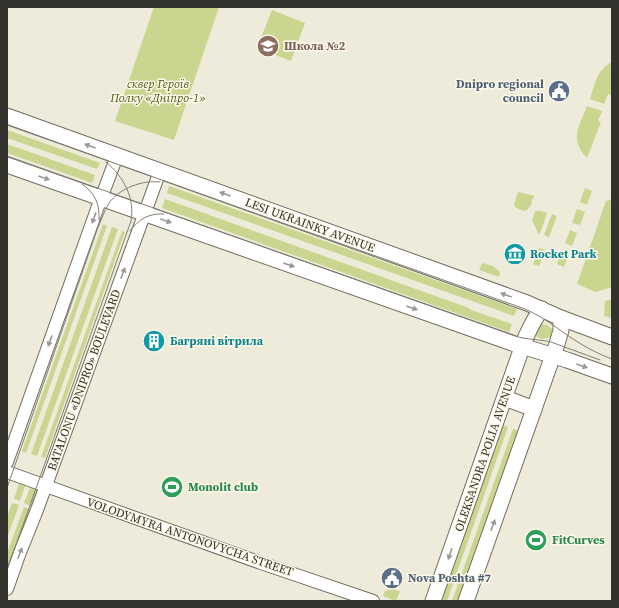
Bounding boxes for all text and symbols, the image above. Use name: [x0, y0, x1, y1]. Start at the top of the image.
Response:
school or university icon: Школа №2: [255, 33, 281, 59]
place label: Школа №2: [284, 38, 346, 54]
park label: сквер Героїв Полку «Дніпро-1»: [109, 76, 206, 106]
place label: Dnipro regional council: [456, 76, 544, 106]
public building icon: Dnipro regional council: [546, 78, 572, 104]
one-way arrow: [83, 142, 95, 148]
one-way arrow: [38, 176, 50, 182]
one-way arrow: [219, 191, 231, 197]
street label: LESI UKRAINKY AVENUE: [243, 194, 377, 256]
one-way arrow: [90, 213, 96, 225]
one-way arrow: [161, 219, 173, 225]
museum icon: Rocket Park: [502, 241, 528, 267]
place label: Rocket Park: [530, 246, 598, 262]
one-way arrow: [283, 262, 295, 268]
one-way arrow: [120, 266, 126, 278]
street label: BATALONU «DNIPRO» BOULEVARD: [44, 287, 124, 473]
one-way arrow: [499, 292, 511, 298]
one-way arrow: [406, 305, 418, 311]
building icon: Багряні вітрила: [141, 328, 167, 354]
place label: Багряні вітрила: [170, 333, 264, 349]
one-way arrow: [47, 335, 53, 347]
one-way arrow: [577, 363, 589, 369]
street label: OLEKSANDRA POLIA AVENUE: [451, 374, 519, 534]
sports icon: Monolit club: [159, 474, 185, 500]
place label: Monolit club: [188, 479, 258, 495]
street label: VOLODYMYRA ANTONOVYCHA STREET: [85, 494, 296, 580]
one-way arrow: [490, 518, 496, 530]
sports icon: FitCurves: [523, 527, 549, 553]
place label: FitCurves: [552, 532, 605, 548]
one-way arrow: [18, 546, 24, 558]
one-way arrow: [446, 548, 452, 560]
public building icon: Nova Poshta #7: [379, 565, 405, 591]
place label: Nova Poshta #7: [408, 570, 491, 586]

